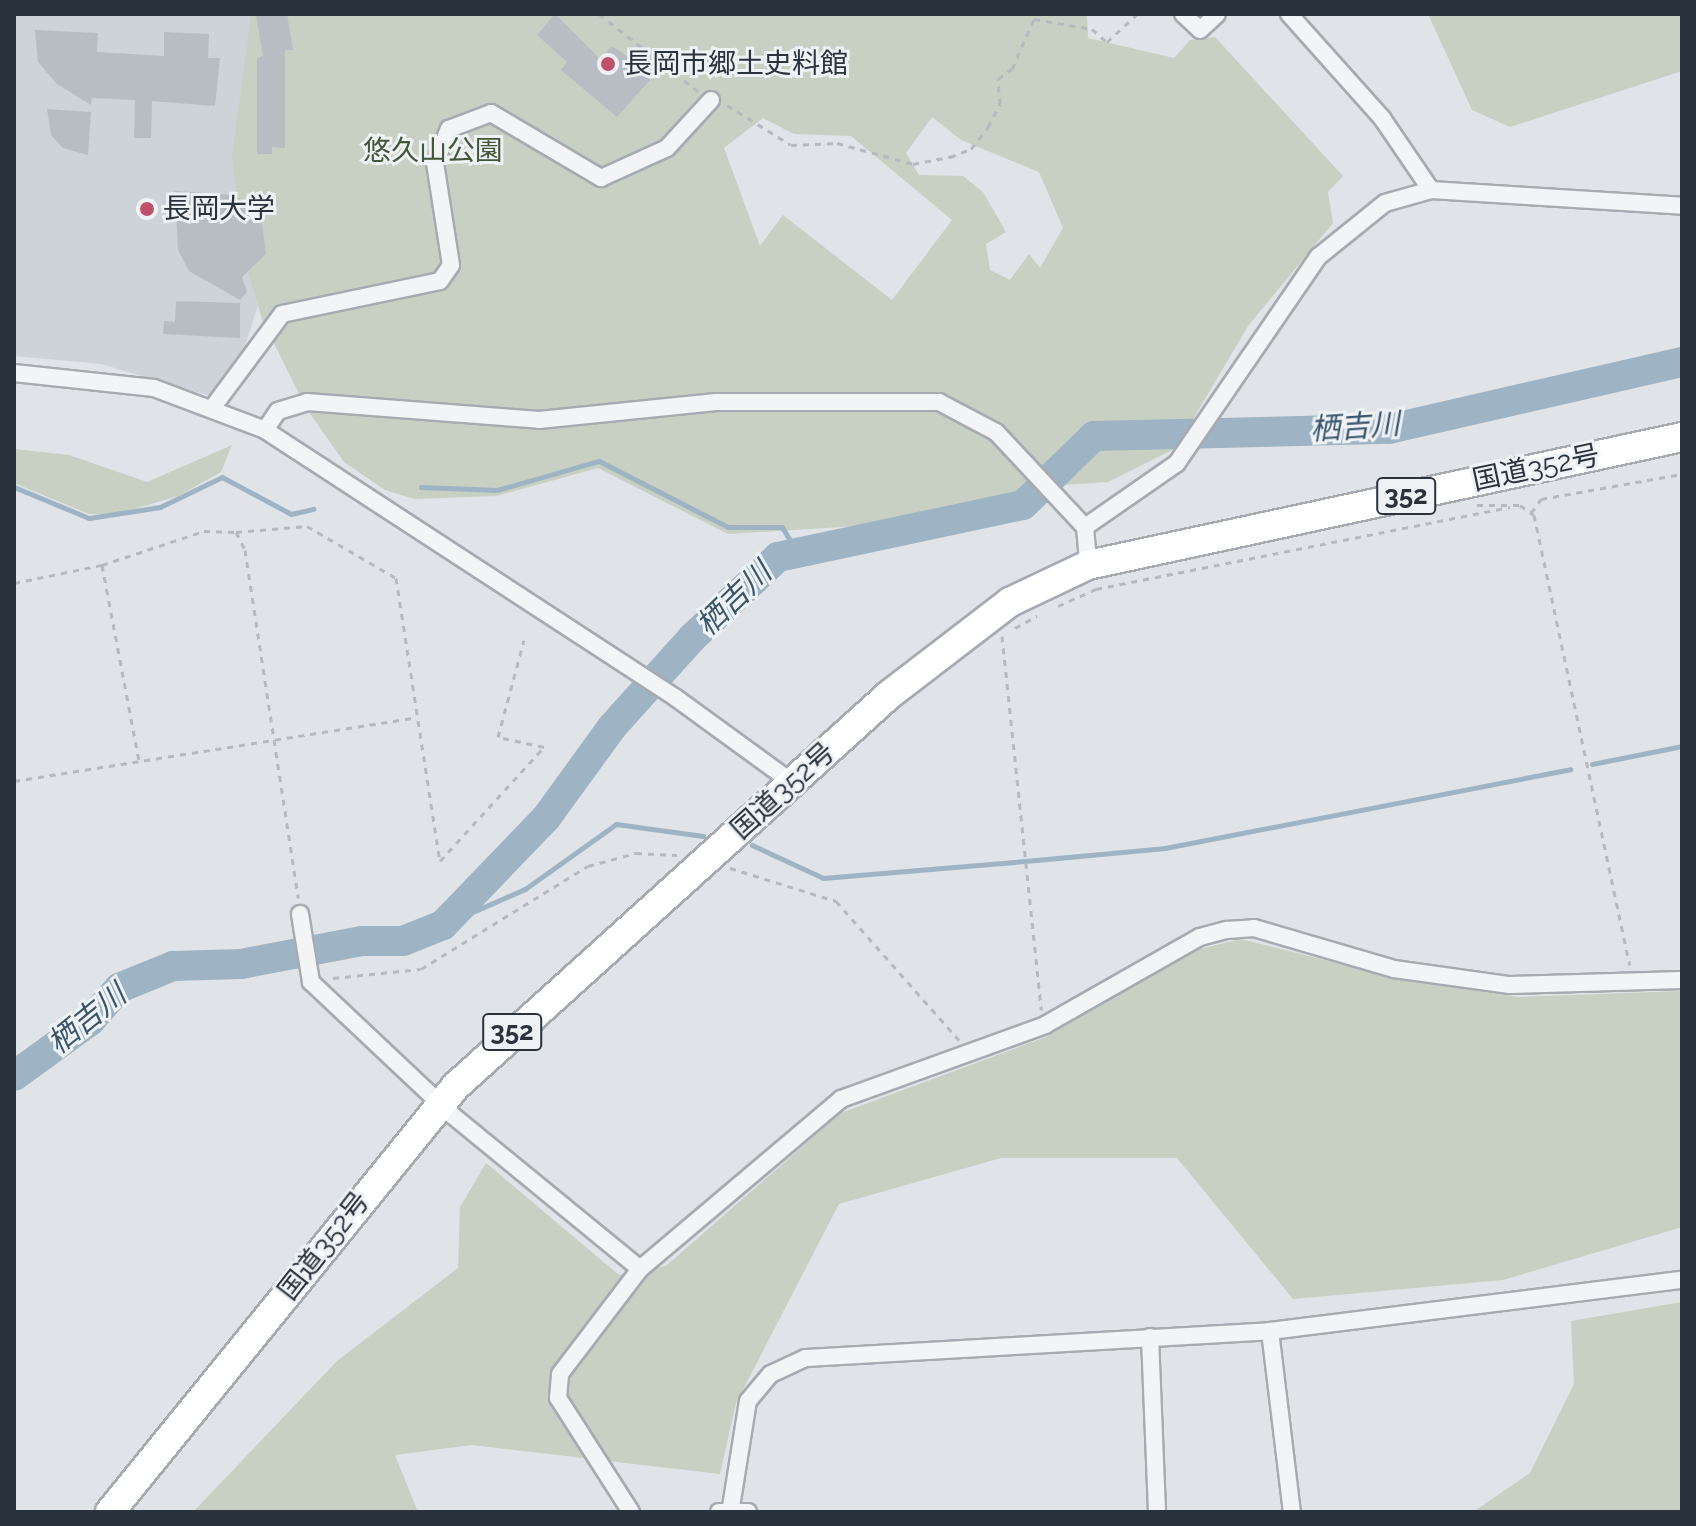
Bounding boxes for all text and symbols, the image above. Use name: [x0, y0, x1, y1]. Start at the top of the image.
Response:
place label: 長岡市郷土史料館: [624, 47, 848, 81]
marker: 長岡市郷土史料館: [599, 55, 617, 73]
park label: 悠久山公園: [363, 134, 503, 168]
place label: 長岡大学: [163, 192, 275, 226]
marker: 長岡大学: [138, 200, 156, 218]
water label: 栖吉川: [1309, 406, 1401, 448]
street label: 国道352号: [1470, 438, 1602, 498]
road number: 352: [1376, 474, 1436, 518]
water label: 栖吉川: [689, 555, 779, 643]
street label: 国道352号: [724, 735, 842, 847]
water label: 栖吉川: [41, 977, 133, 1061]
road number: 352: [482, 1010, 542, 1054]
street label: 国道352号: [271, 1185, 377, 1307]

